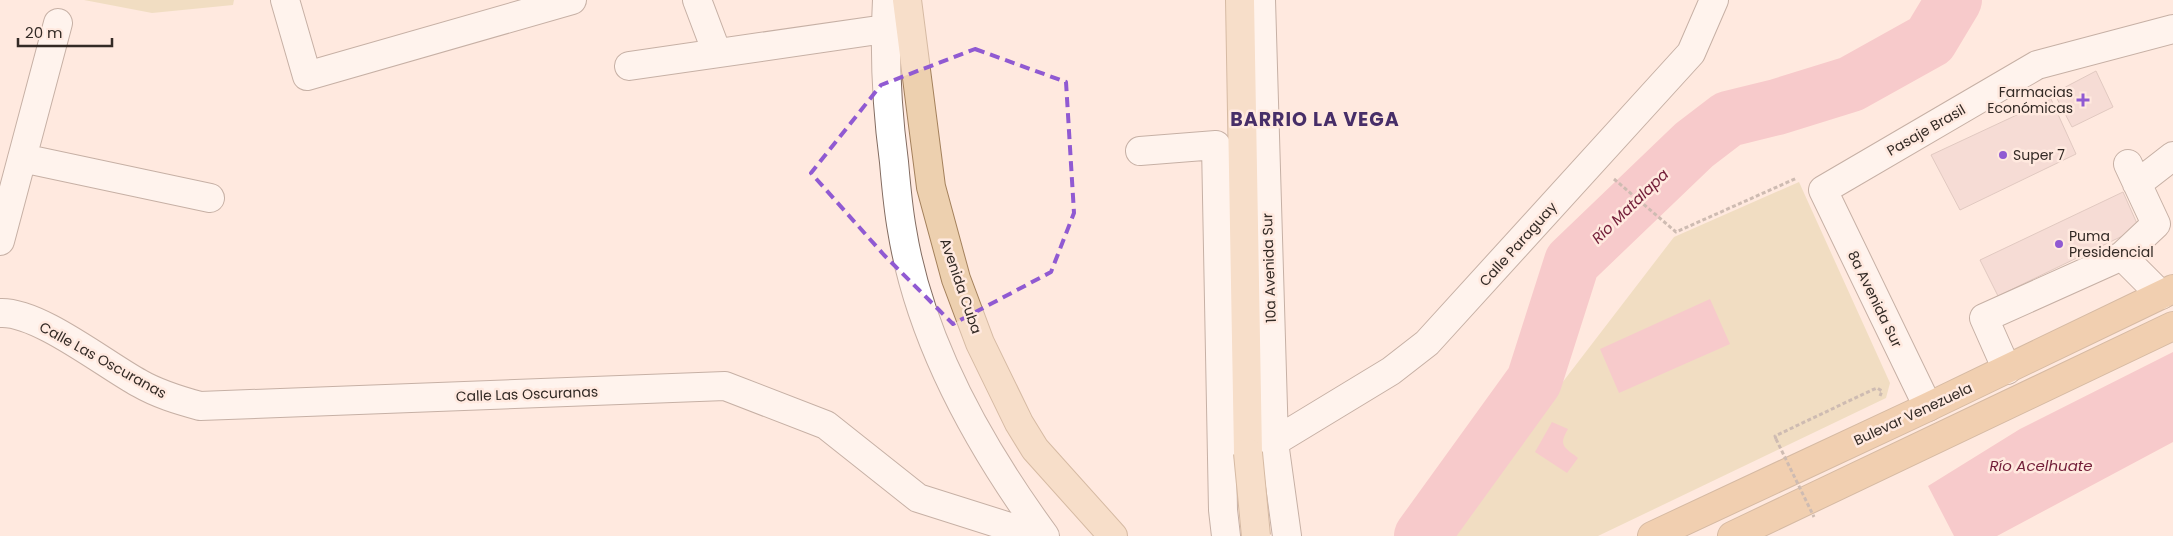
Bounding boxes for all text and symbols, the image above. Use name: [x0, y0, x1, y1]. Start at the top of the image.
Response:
scale bar: [18, 15, 111, 47]
text: 20 m: [25, 22, 63, 43]
place label: Farmacias Económicas: [1987, 82, 2073, 118]
marker: Farmacias Económicas: [2077, 94, 2089, 106]
street label: Pasaje Brasil: [1883, 99, 1969, 161]
district label: BARRIO LA VEGA: [1230, 106, 1400, 133]
place label: Super 7: [2013, 145, 2065, 165]
marker: Super 7: [1997, 149, 2009, 161]
water label: Río Matalapa: [1587, 164, 1673, 248]
street label: Calle Paraguay: [1475, 197, 1562, 291]
street label: 10a Avenida Sur: [1257, 213, 1281, 323]
place label: Puma Presidencial: [2069, 226, 2154, 262]
street label: Avenida Cuba: [935, 236, 987, 336]
marker: Puma Presidencial: [2053, 238, 2065, 250]
street label: 8a Avenida Sur: [1843, 247, 1907, 351]
street label: Calle Las Oscuranas: [36, 317, 170, 403]
street label: Bulevar Venezuela: [1850, 378, 1976, 450]
street label: Calle Las Oscuranas: [456, 382, 598, 406]
water label: Río Acelhuate: [1989, 455, 2093, 476]

